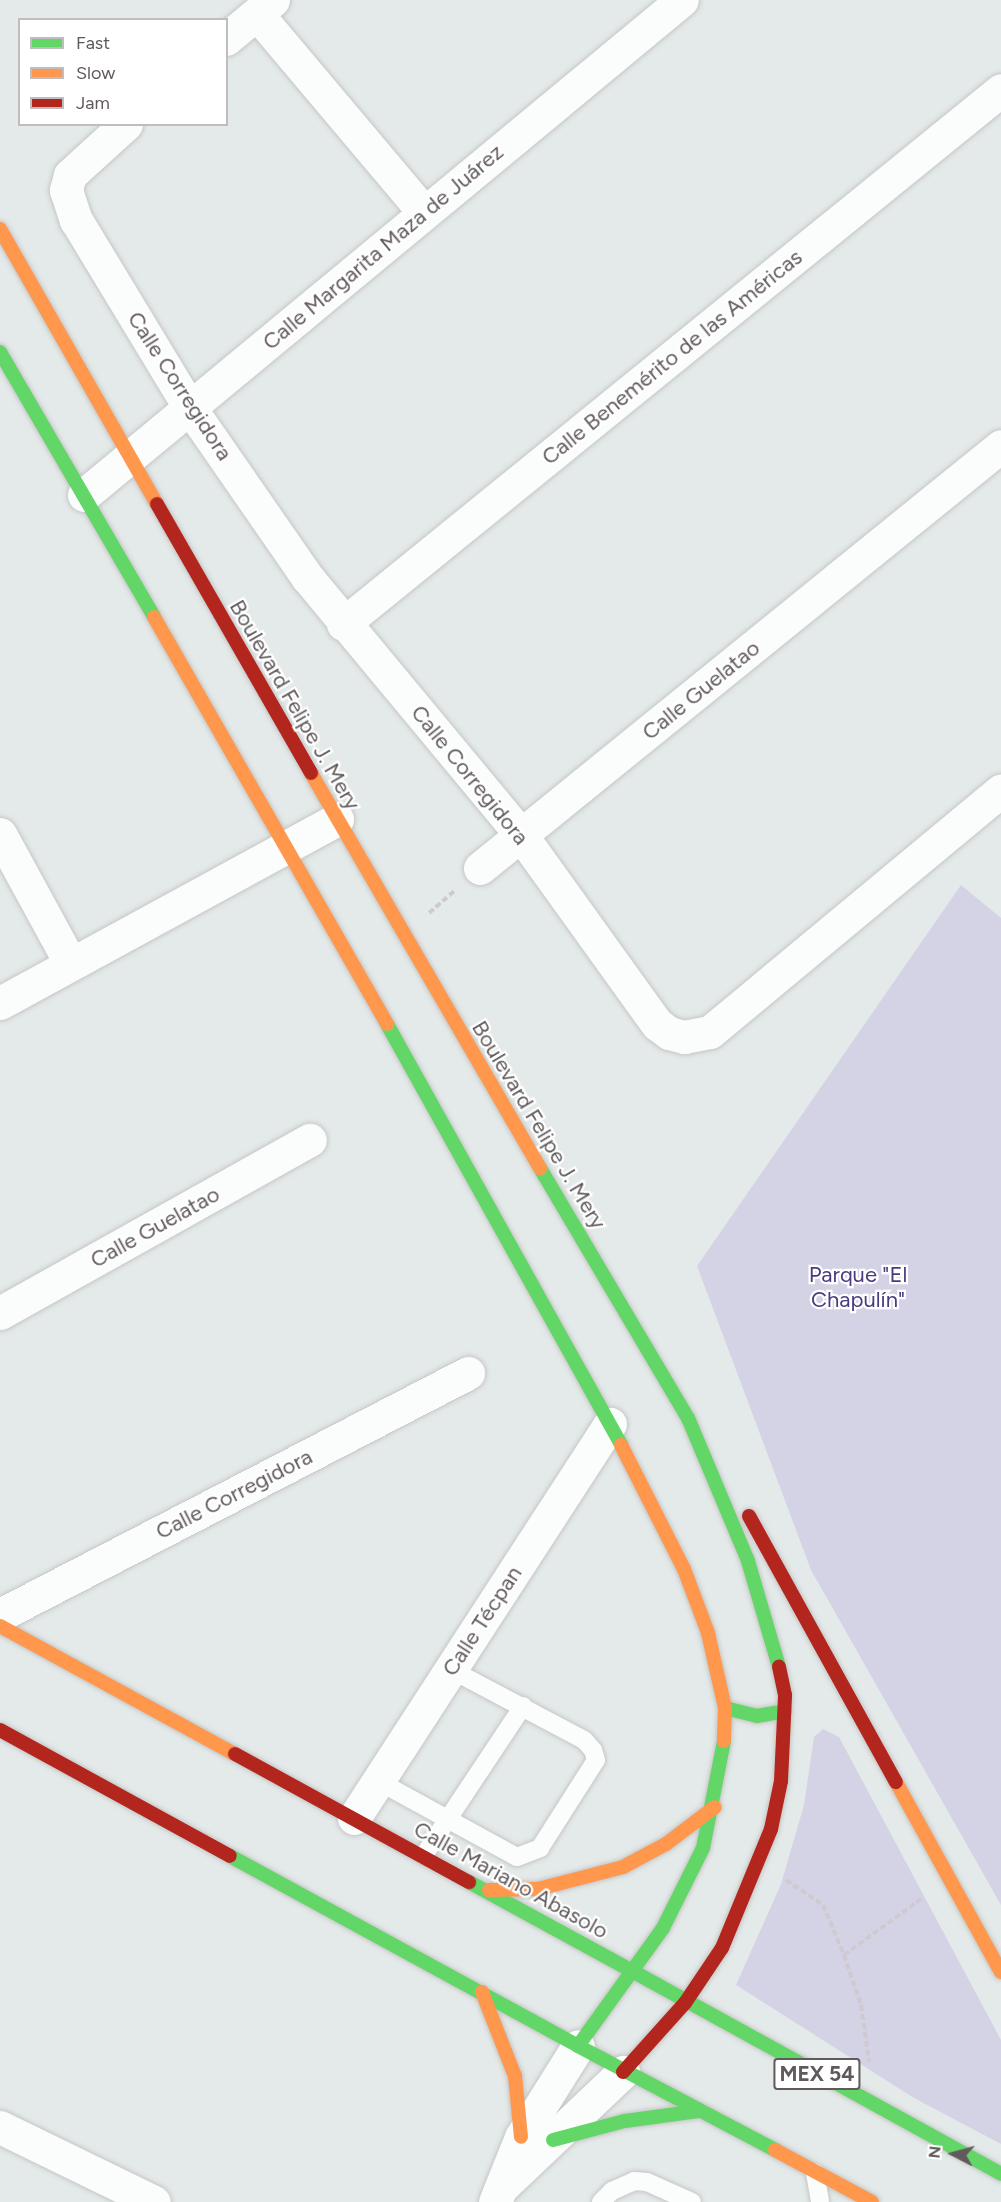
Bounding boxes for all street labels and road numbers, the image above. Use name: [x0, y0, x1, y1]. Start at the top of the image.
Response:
street label: Calle Margarita Maza de Juárez: [257, 139, 509, 355]
street label: Calle Benemérito de las Américas: [536, 244, 808, 470]
street label: Calle Corregidora: [122, 307, 238, 465]
street label: Boulevard Felipe J. Mery: [224, 595, 366, 815]
street label: Calle Guelatao: [637, 635, 765, 745]
street label: Calle Corregidora: [406, 700, 534, 850]
street label: Boulevard Felipe J. Mery: [466, 1016, 612, 1234]
street label: Calle Guelatao: [86, 1181, 224, 1273]
street label: Calle Corregidora: [151, 1443, 317, 1545]
street label: Calle Técpan: [437, 1561, 527, 1681]
street label: Calle Mariano Abasolo: [409, 1816, 613, 1944]
road number: MEX 54: [772, 2056, 862, 2092]

